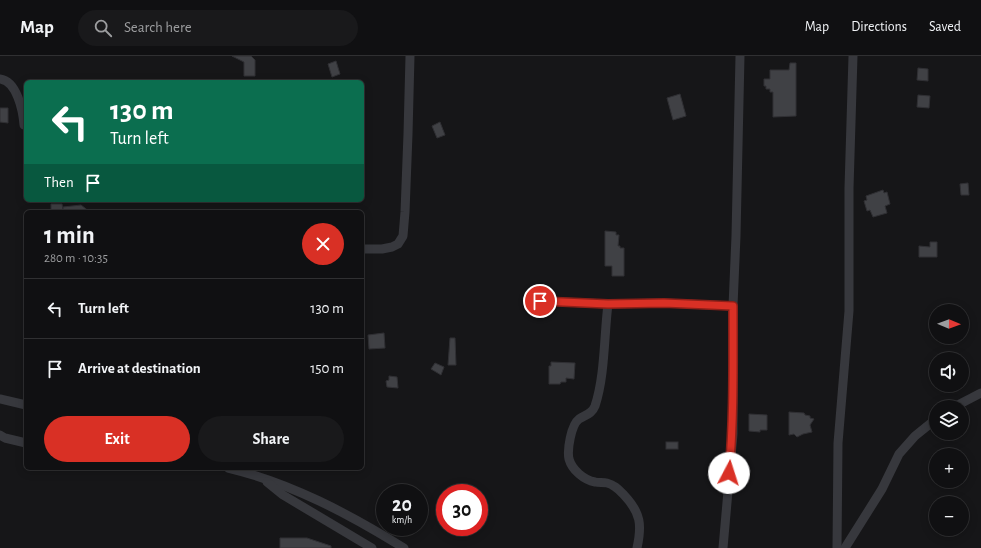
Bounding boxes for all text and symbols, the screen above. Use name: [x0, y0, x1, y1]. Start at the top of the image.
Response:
search box: [78, 10, 358, 46]
icon: search: [92, 17, 114, 39]
text: Map: [20, 18, 54, 37]
text: Search here: [124, 20, 192, 35]
text: Map: [805, 20, 829, 34]
text: Directions: [851, 20, 907, 34]
text: Saved: [929, 20, 961, 34]
icon: left: [44, 96, 96, 148]
text: 130 m: [110, 97, 174, 125]
text: Turn left: [110, 130, 169, 148]
icon: arrive: [82, 172, 104, 194]
text: Then: [44, 175, 74, 190]
button: close: [302, 223, 344, 265]
text: 1 min: [44, 224, 95, 248]
text: 280 m · 10:35: [44, 252, 108, 265]
pin: [523, 284, 557, 318]
icon: arrive: [529, 290, 551, 312]
icon: left: [44, 298, 66, 320]
text: Turn left: [78, 301, 129, 316]
text: 130 m: [310, 301, 344, 316]
north arrow: [929, 304, 969, 344]
map controls: [929, 304, 969, 536]
button: sound: [929, 352, 969, 392]
icon: arrive: [44, 358, 66, 380]
text: Arrive at destination: [78, 361, 201, 376]
text: 150 m: [310, 361, 344, 376]
button: layers: [929, 400, 969, 440]
button: Exit: [44, 416, 190, 462]
button: Share: [198, 416, 344, 462]
button: +: [929, 448, 969, 488]
position arrow: [708, 452, 750, 494]
speed limit sign: 30: [436, 484, 488, 536]
text: 20: [392, 495, 412, 515]
button: −: [929, 496, 969, 536]
text: km/h: [392, 515, 412, 525]

